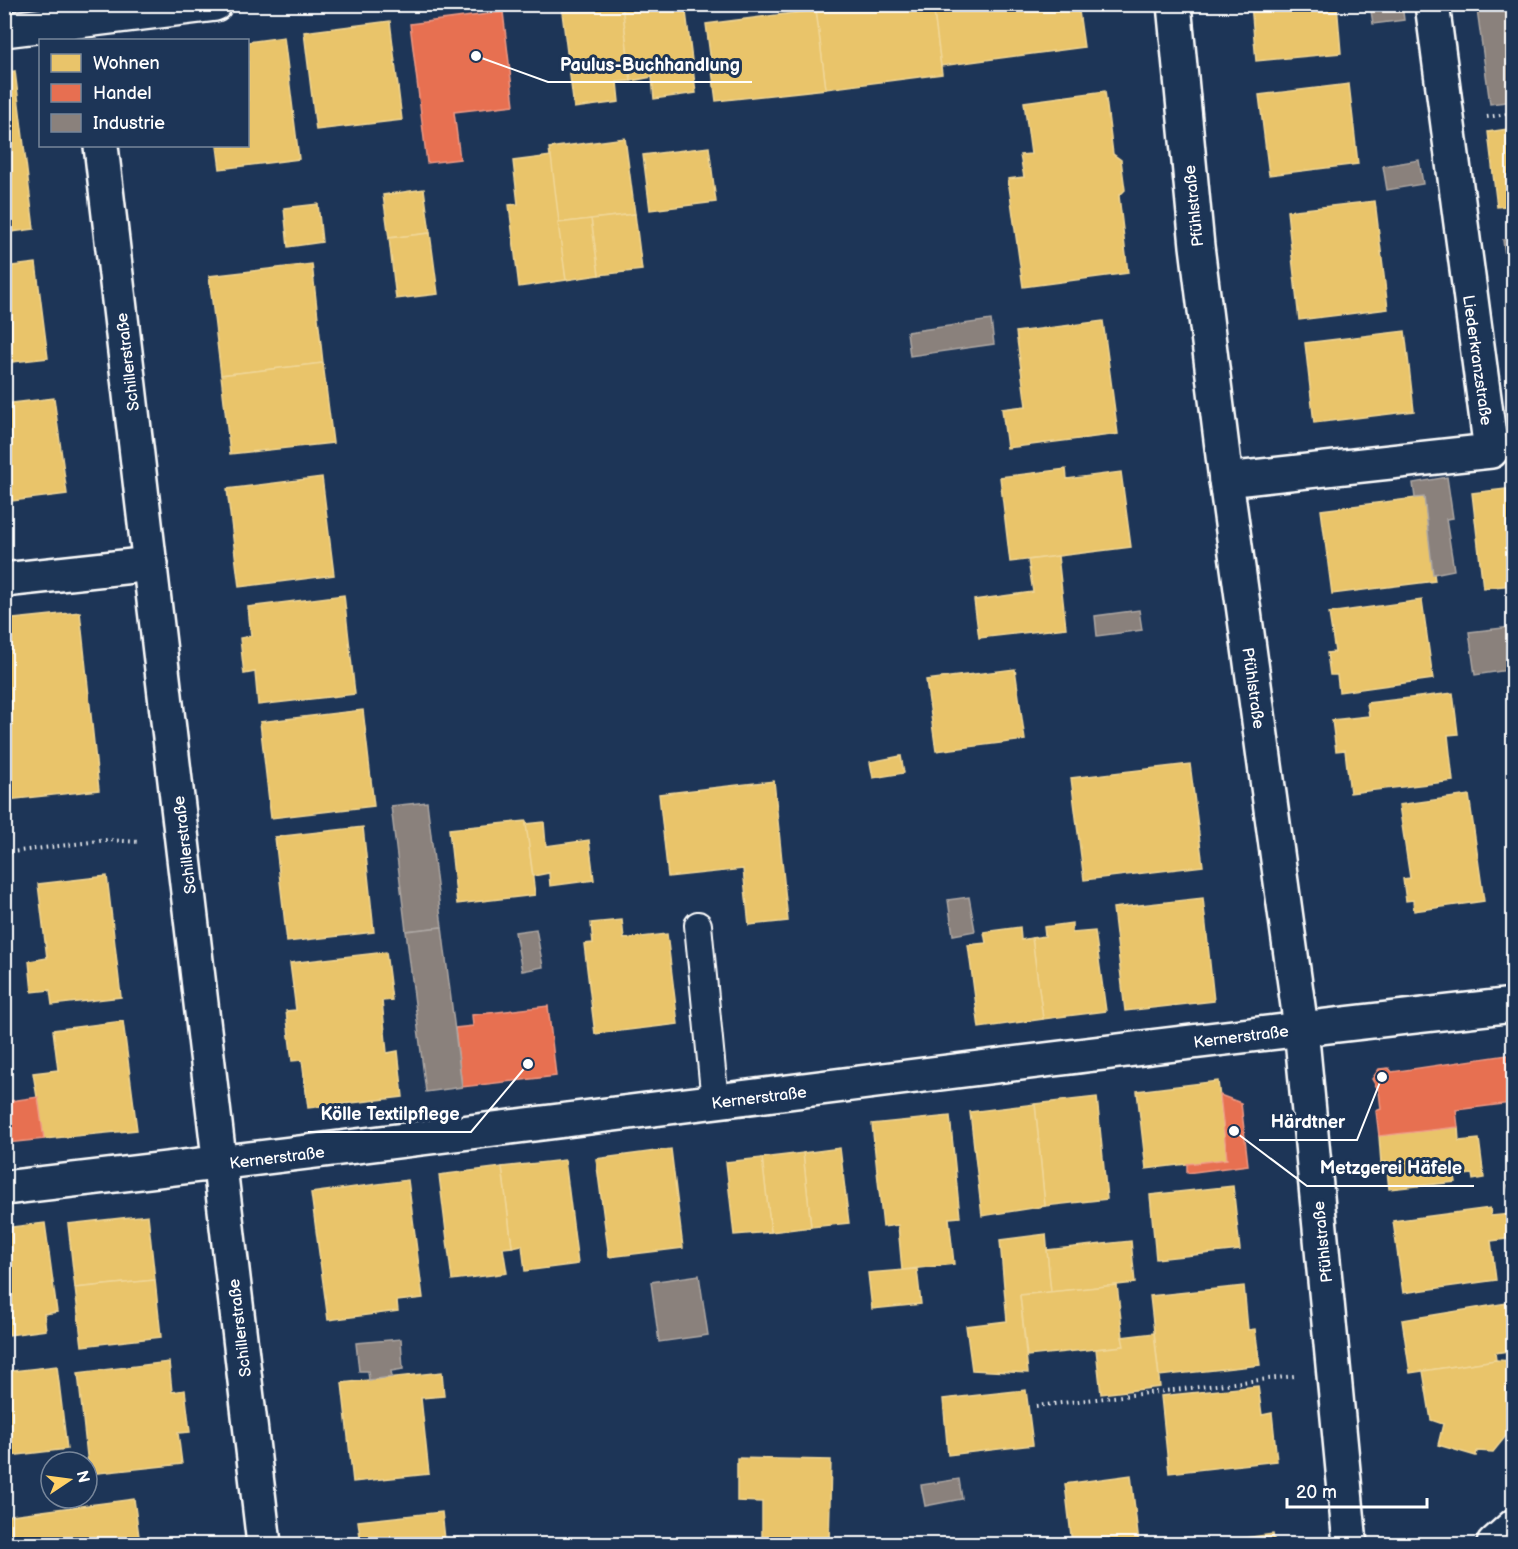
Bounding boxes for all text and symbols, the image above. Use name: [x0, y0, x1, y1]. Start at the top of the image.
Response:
legend: [39, 39, 249, 147]
callout: Paulus-Buchhandlung: [548, 46, 752, 82]
text: Wohnen: [93, 53, 160, 74]
text: Paulus-Buchhandlung: [560, 55, 740, 76]
text: Handel: [93, 83, 152, 104]
text: Industrie: [93, 113, 165, 134]
street label: Pfühlstraße: [1181, 164, 1208, 248]
street label: Liederkranzstraße: [1458, 294, 1495, 427]
street label: Schillerstraße: [113, 311, 144, 412]
street label: Pfühlstraße: [1237, 646, 1268, 731]
street label: Schillerstraße: [170, 794, 201, 895]
street label: Kernerstraße: [1193, 1022, 1290, 1053]
street label: Kernerstraße: [711, 1083, 808, 1114]
callout: Kölle Textilpflege: [308, 1096, 471, 1132]
text: Kölle Textilpflege: [320, 1104, 460, 1125]
callout: Härdtner: [1259, 1104, 1357, 1140]
text: Härdtner: [1271, 1112, 1346, 1133]
street label: Kernerstraße: [229, 1143, 326, 1174]
callout: Metzgerei Häfele: [1307, 1150, 1474, 1186]
text: Metzgerei Häfele: [1320, 1158, 1462, 1179]
street label: Pfühlstraße: [1310, 1200, 1337, 1284]
street label: Schillerstraße: [225, 1277, 256, 1378]
north arrow: [39, 1450, 99, 1510]
text: N: [72, 1469, 93, 1485]
scale bar: [1287, 1471, 1426, 1509]
text: 20 m: [1296, 1482, 1337, 1503]

